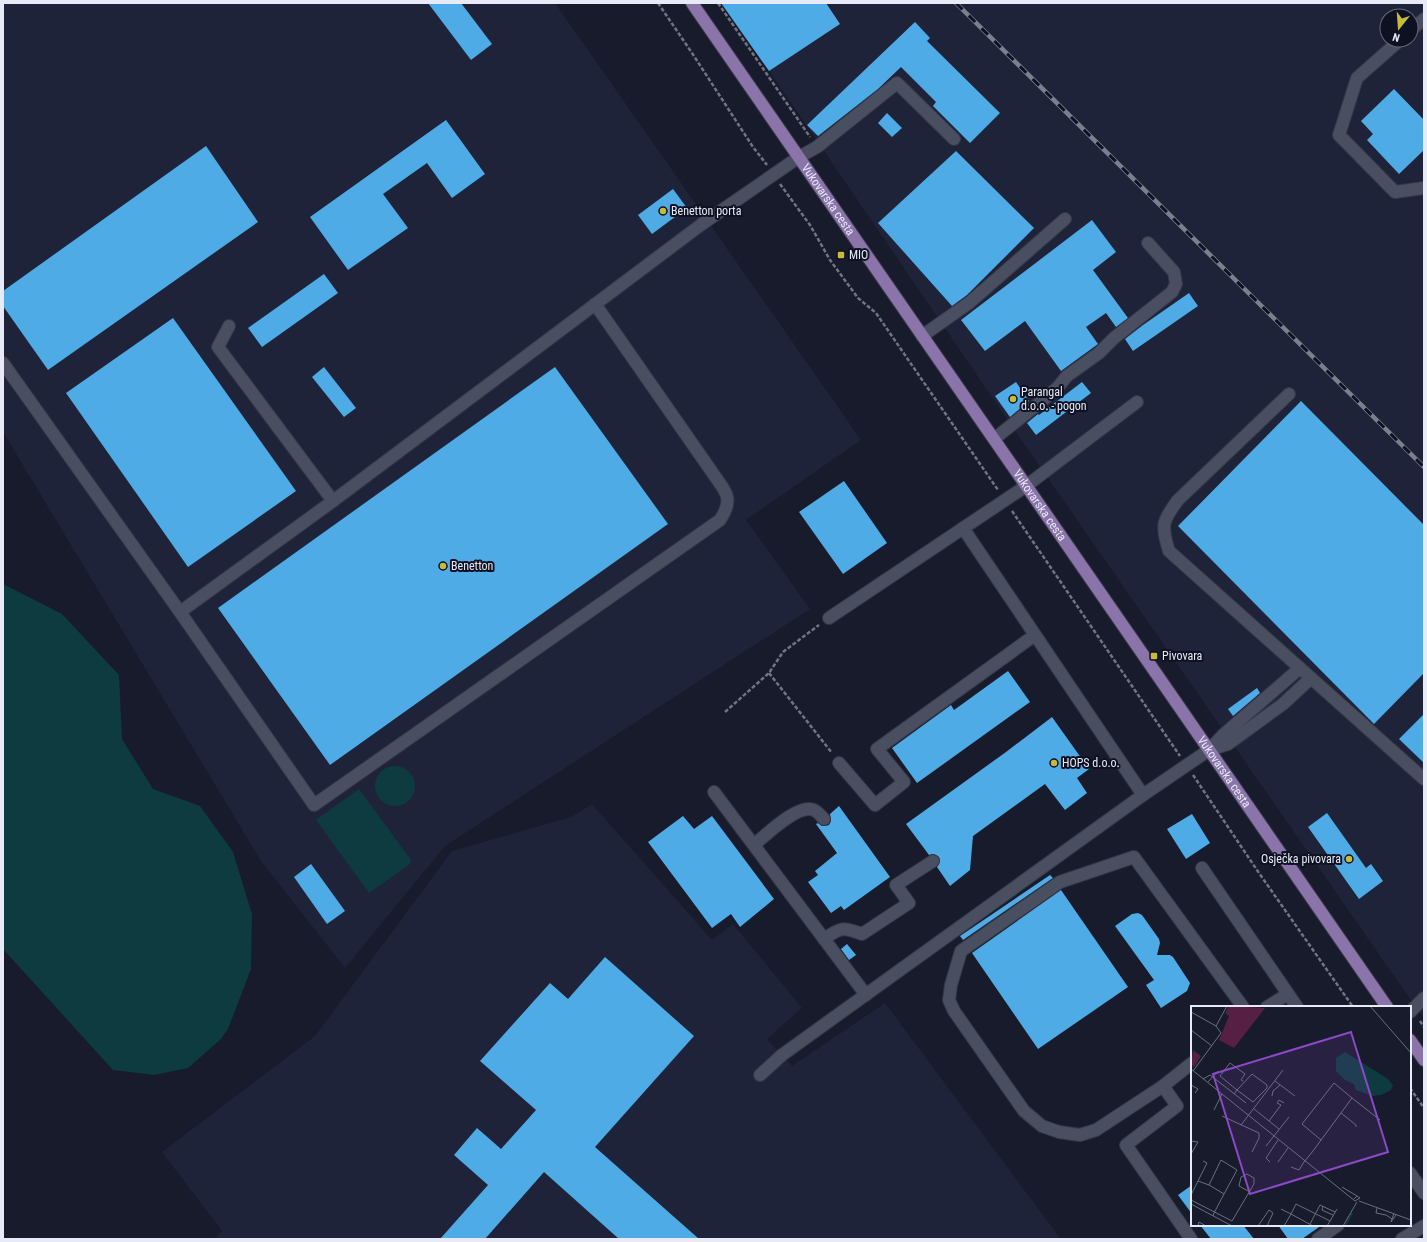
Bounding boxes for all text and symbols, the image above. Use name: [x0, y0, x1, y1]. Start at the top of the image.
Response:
north arrow: [1379, 8, 1419, 48]
text: N: [1391, 30, 1401, 44]
street label: Vukovarska cesta: [798, 161, 858, 238]
place label: Benetton porta: [671, 204, 742, 218]
marker: Benetton porta: [658, 206, 668, 216]
place label: MIO: [849, 248, 868, 262]
marker: MIO: [836, 250, 846, 260]
place label: Parangal d.o.o. - pogon: [1021, 385, 1087, 413]
marker: Parangal d.o.o. - pogon: [1008, 394, 1018, 404]
street label: Vukovarska cesta: [1010, 467, 1069, 544]
place label: Benetton: [451, 559, 494, 573]
marker: Benetton: [438, 561, 448, 571]
place label: Pivovara: [1162, 649, 1203, 663]
marker: Pivovara: [1149, 651, 1159, 661]
street label: Vukovarska cesta: [1195, 733, 1254, 810]
place label: HOPS d.o.o.: [1062, 756, 1120, 770]
marker: HOPS d.o.o.: [1049, 758, 1059, 768]
place label: Osječka pivovara: [1261, 852, 1341, 866]
marker: Osječka pivovara: [1344, 854, 1354, 864]
inset map: [1191, 1006, 1411, 1226]

